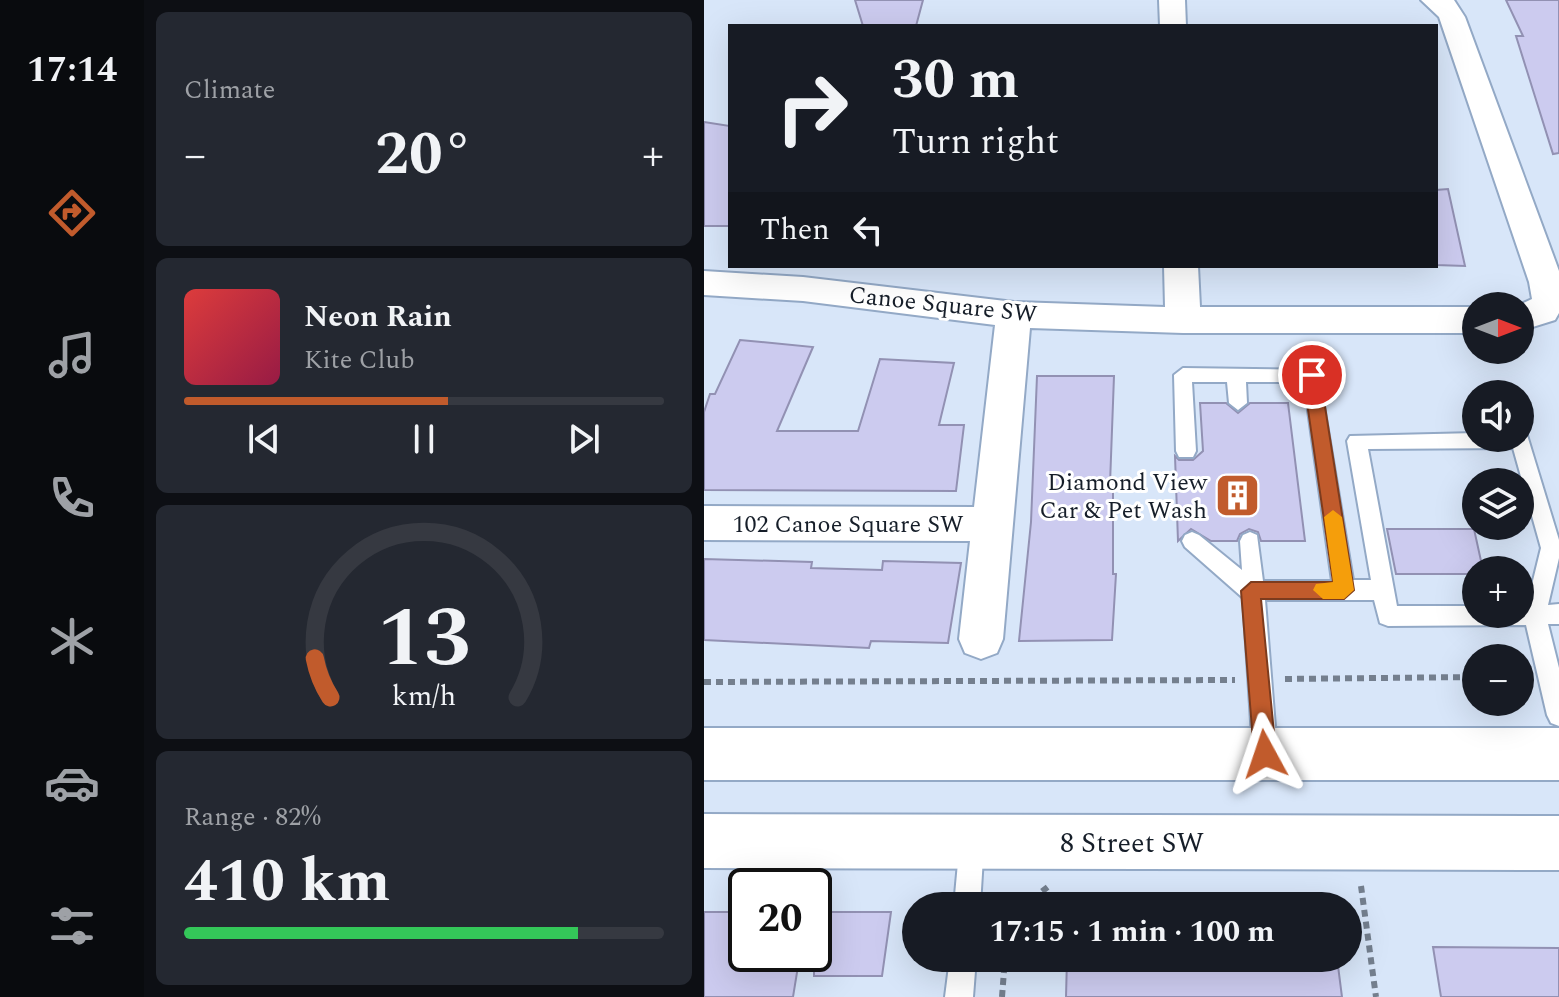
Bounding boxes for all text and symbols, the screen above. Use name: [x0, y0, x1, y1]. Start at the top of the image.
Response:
text: 30 m: [892, 38, 1019, 123]
text: 17:14: [27, 43, 117, 98]
icon: right: [760, 56, 864, 160]
text: Climate: [184, 70, 275, 110]
text: 20°: [375, 109, 473, 201]
text: Turn right: [892, 115, 1059, 170]
text: −: [184, 122, 206, 189]
text: +: [642, 122, 664, 189]
icon: directions: [44, 185, 100, 241]
text: Then: [760, 207, 830, 253]
icon: left: [846, 208, 890, 252]
street label: Canoe Square SW: [847, 277, 1039, 333]
north arrow: [1462, 292, 1534, 364]
map controls: [1462, 292, 1534, 716]
text: Neon Rain: [304, 294, 452, 340]
icon: music: [44, 327, 100, 383]
text: Kite Club: [304, 340, 415, 380]
pin: [1278, 341, 1346, 409]
icon: arrive: [1290, 353, 1334, 397]
button: sound: [1462, 380, 1534, 452]
icon: previous: [242, 417, 286, 461]
icon: pause: [402, 417, 446, 461]
icon: next: [562, 417, 606, 461]
place label: Diamond View Car & Pet Wash: [1040, 465, 1208, 529]
button: layers: [1462, 468, 1534, 540]
icon: phone: [44, 470, 100, 526]
building icon: Diamond View Car & Pet Wash: [1214, 472, 1262, 520]
street label: 102 Canoe Square SW: [732, 507, 964, 543]
button: +: [1462, 556, 1534, 628]
text: 13: [377, 575, 471, 702]
icon: climate: [44, 613, 100, 669]
button: −: [1462, 644, 1534, 716]
text: km/h: [392, 675, 456, 718]
position arrow: [1223, 712, 1307, 796]
icon: car: [44, 755, 100, 811]
text: Range · 82%: [184, 797, 321, 837]
street label: 8 Street SW: [1060, 822, 1204, 865]
text: 410 km: [184, 836, 390, 928]
speed limit sign: 20: [728, 868, 832, 972]
icon: filters: [44, 898, 100, 954]
text: 17:15 · 1 min · 100 m: [989, 909, 1275, 955]

